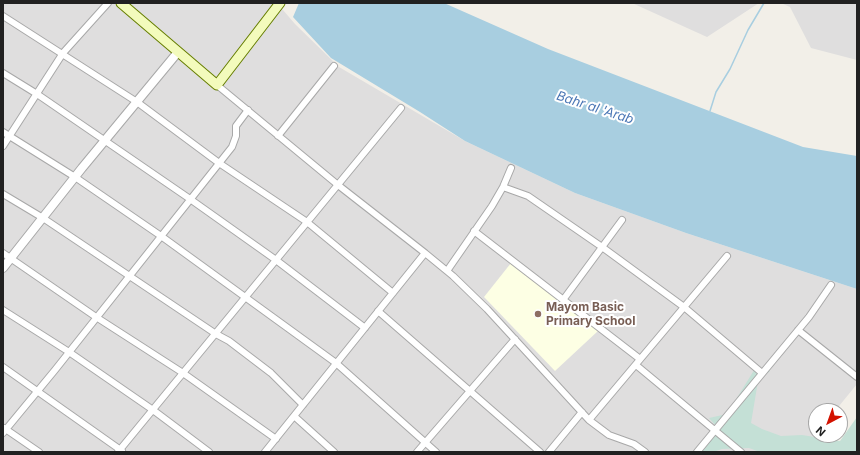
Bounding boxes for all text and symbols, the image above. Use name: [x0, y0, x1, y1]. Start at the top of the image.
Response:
water label: Bahr al 'Arab: [555, 88, 635, 128]
place label: Mayom Basic Primary School: [546, 300, 635, 328]
marker: Mayom Basic Primary School: [533, 309, 543, 319]
north arrow: [808, 403, 848, 443]
text: N: [813, 423, 829, 439]

